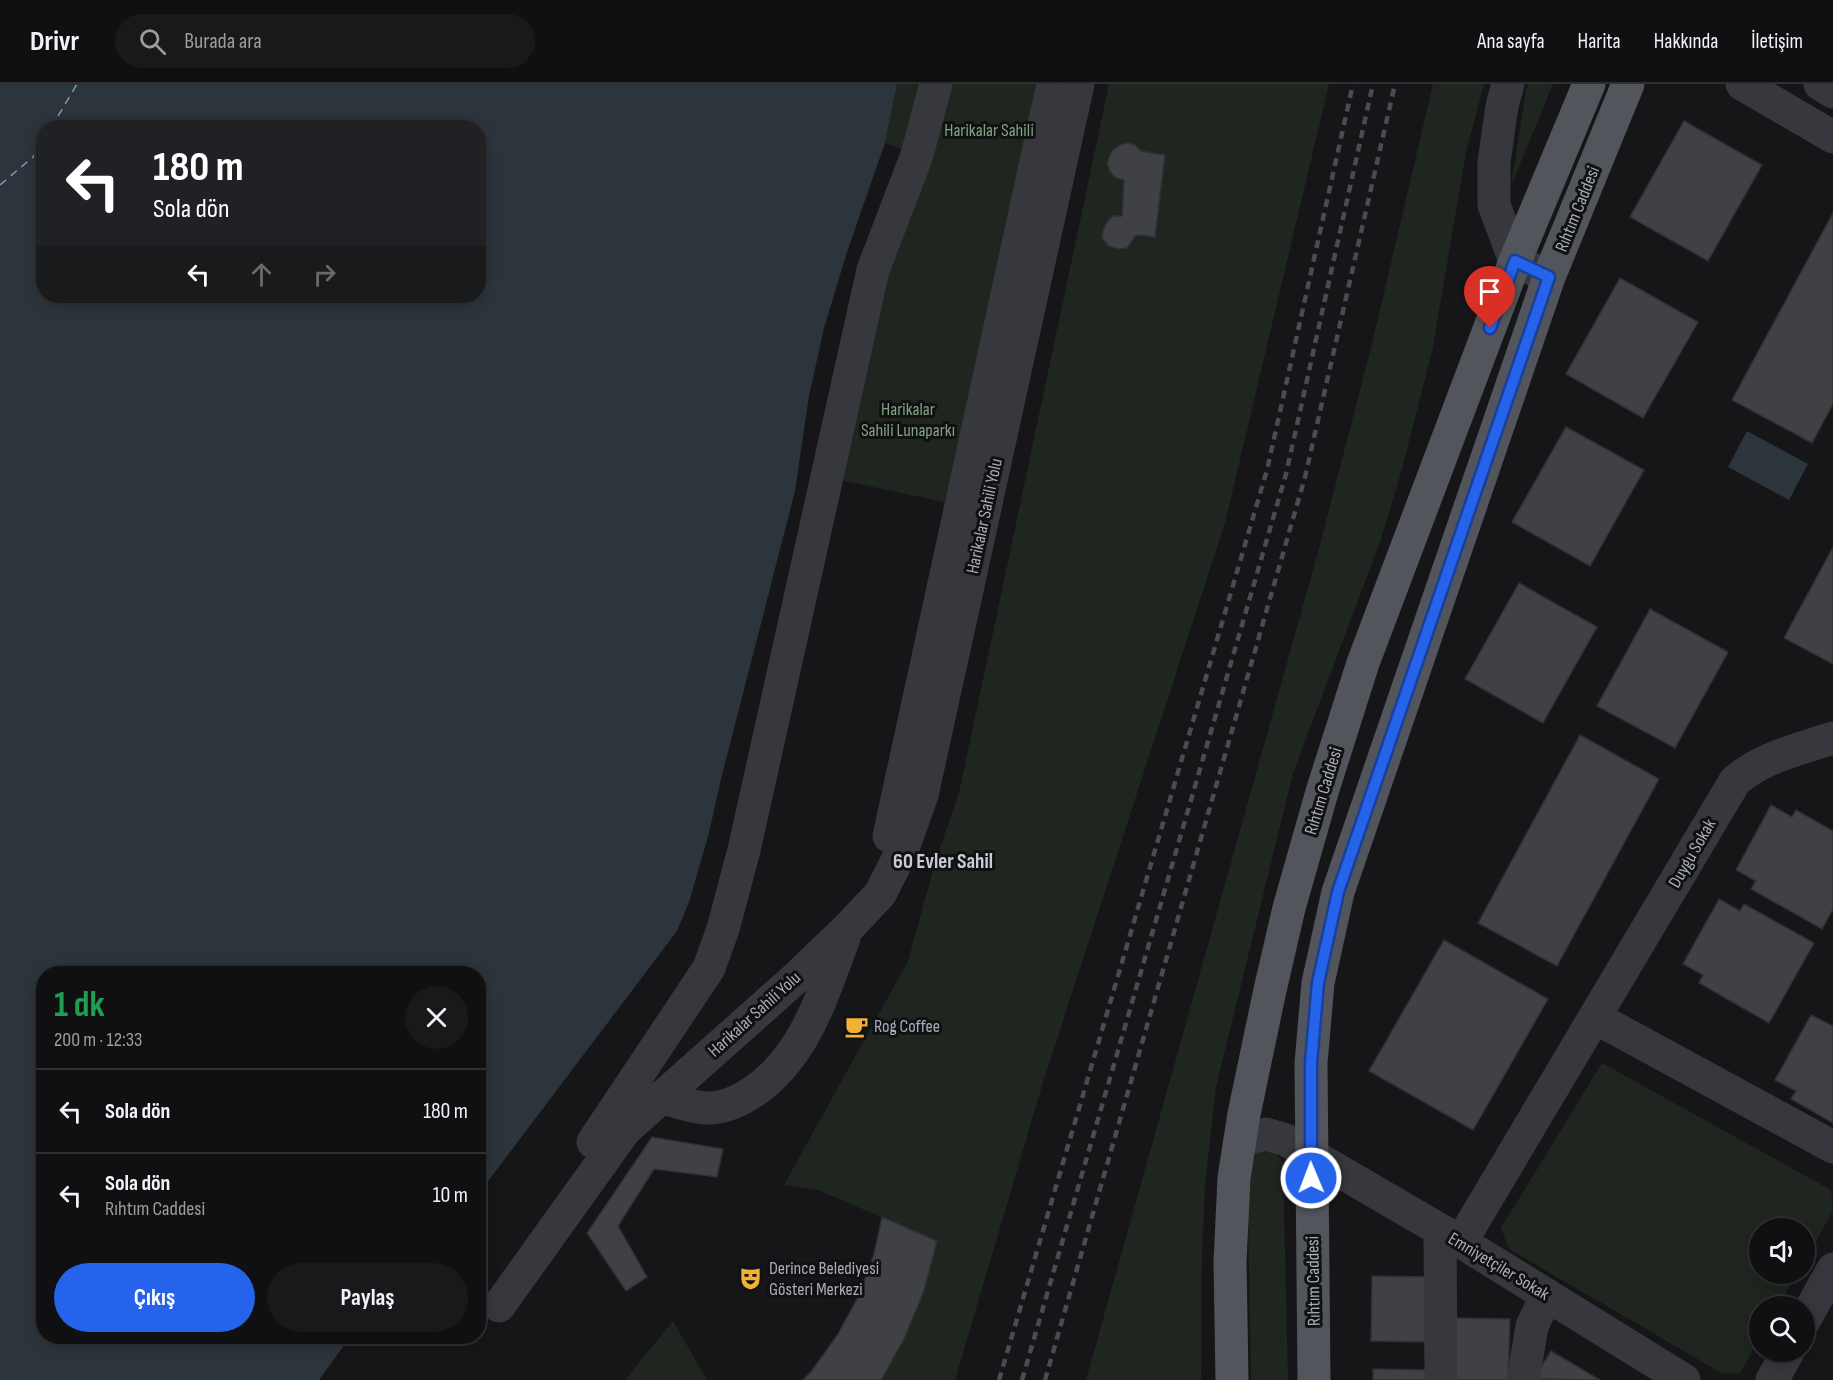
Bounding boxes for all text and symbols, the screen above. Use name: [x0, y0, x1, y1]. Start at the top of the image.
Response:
search box: [115, 14, 535, 68]
text: Drivr: [30, 25, 79, 58]
icon: search: [136, 25, 169, 58]
text: Burada ara: [184, 28, 262, 55]
text: Ana sayfa: [1477, 29, 1545, 54]
text: Harita: [1578, 29, 1621, 54]
text: Hakkında: [1654, 29, 1718, 54]
text: İletişim: [1751, 29, 1803, 54]
park label: Harikalar Sahili: [944, 120, 1034, 141]
text: 180 m: [153, 142, 244, 193]
icon: left: [54, 144, 132, 222]
street label: Rıhtım Caddesi: [1551, 163, 1604, 255]
text: Sola dön: [153, 193, 230, 225]
icon: left: [182, 258, 215, 291]
icon: ahead: [245, 258, 278, 291]
icon: right: [308, 258, 341, 291]
pin: [1464, 266, 1515, 328]
icon: arrive: [1473, 275, 1506, 308]
park label: Harikalar Sahili Lunaparkı: [861, 399, 955, 441]
street label: Harikalar Sahili Yolu: [962, 457, 1007, 576]
street label: Rıhtım Caddesi: [1300, 745, 1347, 837]
street label: Duygu Sokak: [1664, 815, 1721, 892]
district label: 60 Evler Sahil: [893, 849, 993, 874]
street label: Harikalar Sahili Yolu: [704, 967, 805, 1061]
text: 1 dk: [54, 984, 105, 1027]
button: close: [405, 986, 468, 1049]
cafe icon: Rog Coffee: [843, 1013, 869, 1039]
place label: Rog Coffee: [874, 1016, 940, 1037]
text: 200 m · 12:33: [54, 1028, 142, 1052]
icon: left: [54, 1095, 87, 1128]
text: Sola dön: [105, 1098, 170, 1125]
text: 180 m: [423, 1098, 468, 1125]
position arrow: [1279, 1146, 1343, 1210]
text: Sola dön: [105, 1170, 170, 1197]
icon: left: [54, 1179, 87, 1212]
text: 10 m: [433, 1182, 468, 1209]
text: Rıhtım Caddesi: [105, 1197, 205, 1221]
map controls: [1749, 1218, 1815, 1362]
button: sound: [1749, 1218, 1815, 1284]
street label: Emniyetçiler Sokak: [1444, 1228, 1553, 1305]
street label: Rıhtım Caddesi: [1302, 1236, 1325, 1326]
place label: Derince Belediyesi Gösteri Merkezi: [769, 1258, 879, 1300]
button: Çıkış: [54, 1263, 255, 1332]
button: Paylaş: [267, 1263, 468, 1332]
theatre icon: Derince Belediyesi Gösteri Merkezi: [738, 1265, 764, 1291]
button: search: [1749, 1296, 1815, 1362]

